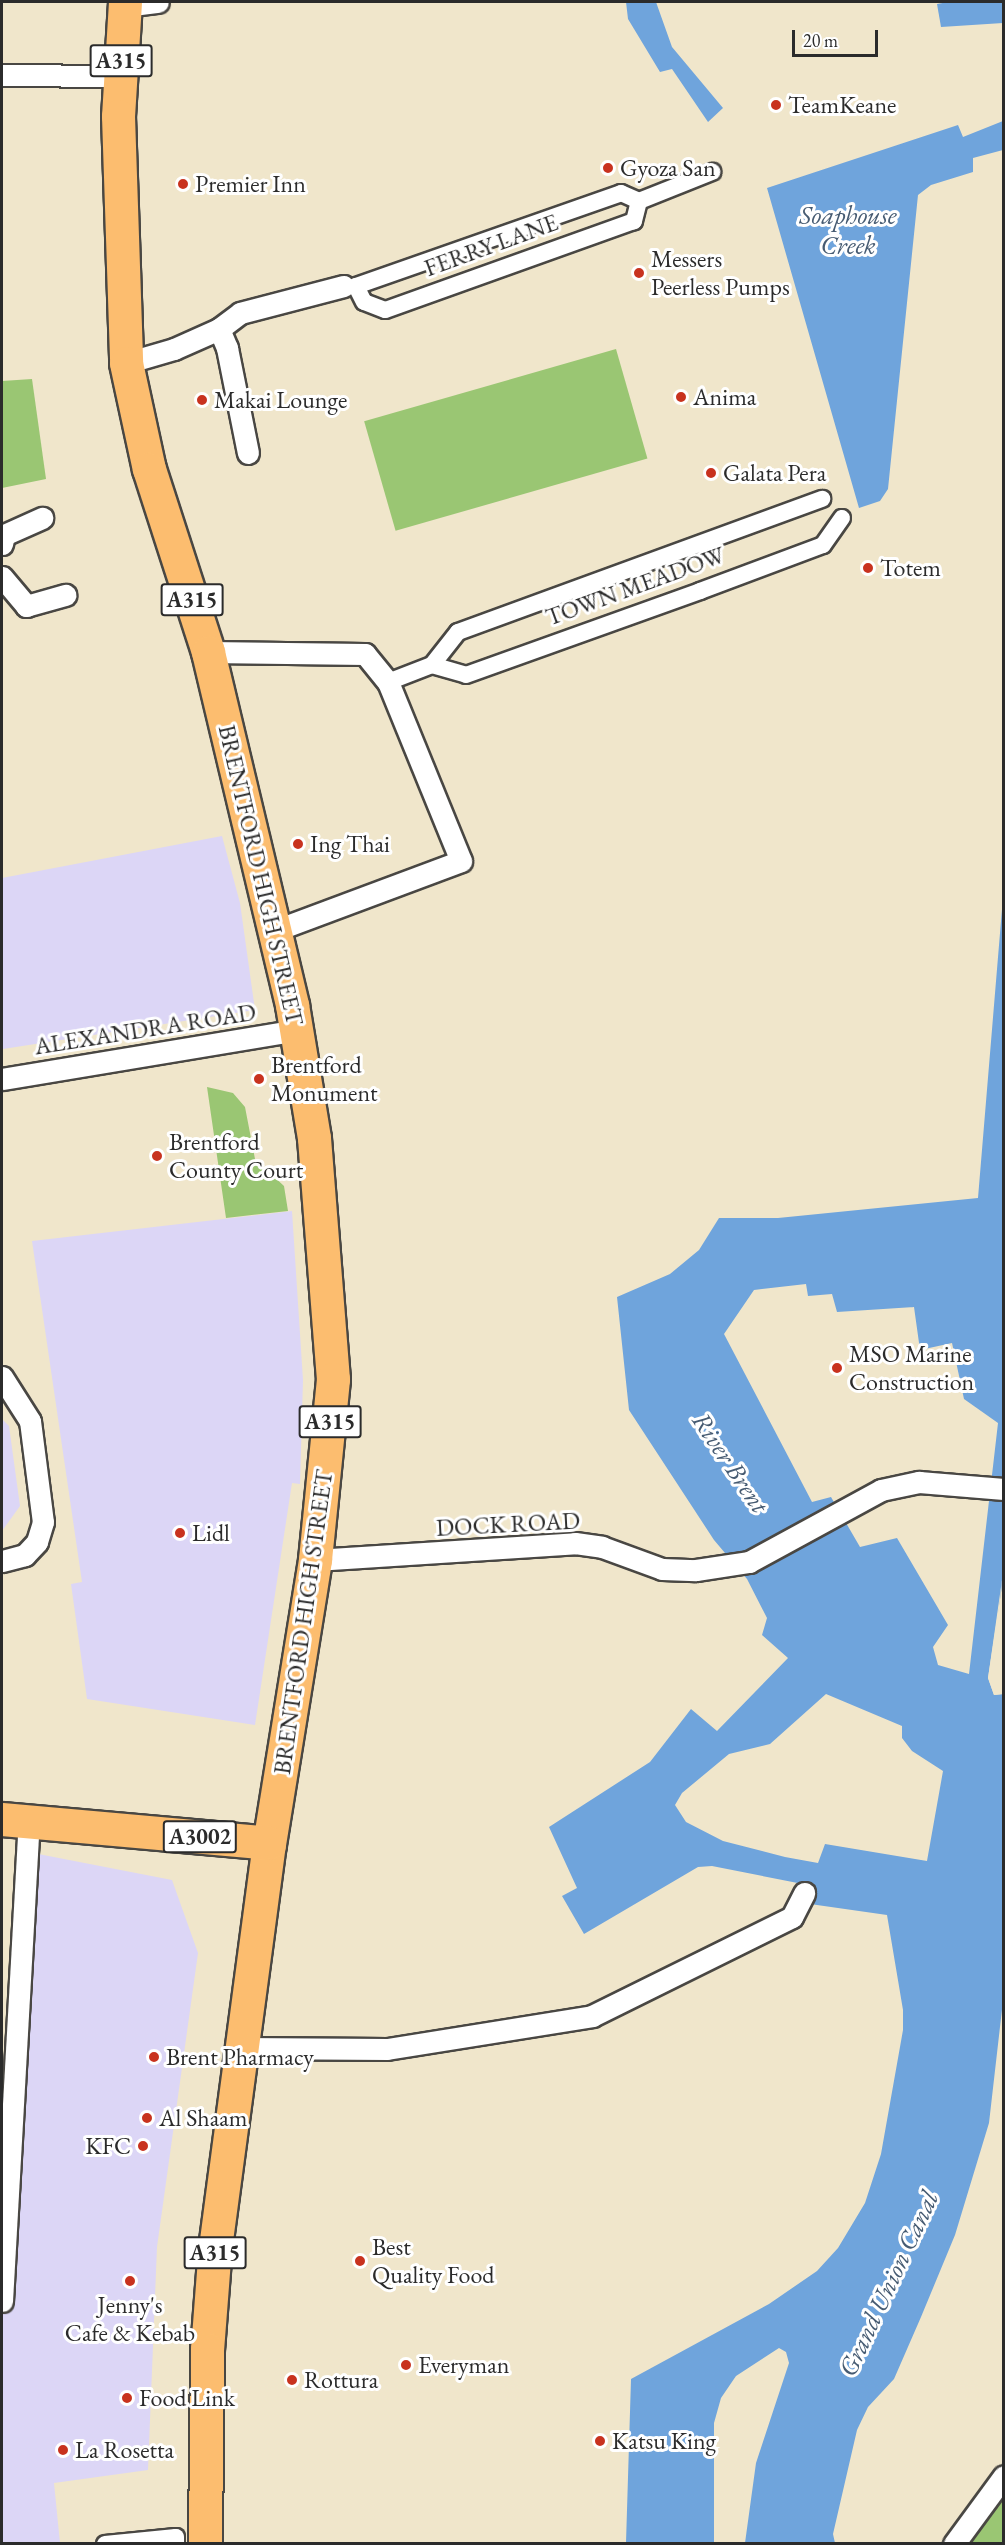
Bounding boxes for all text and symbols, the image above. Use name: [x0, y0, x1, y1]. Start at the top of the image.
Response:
scale bar: [795, 18, 880, 56]
text: 20 m: [803, 29, 838, 52]
road number: A315: [90, 42, 152, 80]
place label: TeamKeane: [788, 91, 896, 119]
marker: TeamKeane: [769, 98, 783, 112]
place label: Gyoza San: [620, 154, 716, 182]
marker: Gyoza San: [601, 161, 615, 175]
place label: Premier Inn: [195, 170, 306, 198]
marker: Premier Inn: [176, 177, 190, 191]
water label: Soaphouse Creek: [799, 200, 897, 262]
street label: FERRY LANE: [420, 208, 562, 282]
place label: Messers Peerless Pumps: [651, 245, 790, 301]
marker: Messers Peerless Pumps: [632, 266, 646, 280]
place label: Anima: [693, 383, 756, 411]
place label: Makai Lounge: [214, 386, 347, 414]
marker: Anima: [674, 390, 688, 404]
marker: Makai Lounge: [195, 393, 209, 407]
place label: Galata Pera: [723, 459, 826, 487]
marker: Galata Pera: [704, 466, 718, 480]
street label: TOWN MEADOW: [542, 540, 728, 632]
place label: Totem: [880, 554, 941, 582]
marker: Totem: [861, 561, 875, 575]
road number: A315: [160, 581, 224, 619]
street label: BRENTFORD HIGH STREET: [212, 722, 310, 1028]
place label: Ing Thai: [310, 830, 390, 858]
marker: Ing Thai: [291, 837, 305, 851]
street label: ALEXANDRA ROAD: [32, 997, 258, 1061]
place label: Brentford Monument: [271, 1051, 378, 1107]
marker: Brentford Monument: [252, 1072, 266, 1086]
place label: Brentford County Court: [169, 1128, 303, 1184]
marker: Brentford County Court: [150, 1149, 164, 1163]
place label: MSO Marine Construction: [849, 1340, 974, 1396]
marker: MSO Marine Construction: [830, 1361, 844, 1375]
road number: A315: [298, 1403, 362, 1441]
water label: River Brent: [685, 1407, 775, 1519]
street label: BRENTFORD HIGH STREET: [267, 1468, 339, 1776]
street label: DOCK ROAD: [435, 1506, 581, 1542]
place label: Lidl: [192, 1519, 230, 1547]
marker: Lidl: [173, 1526, 187, 1540]
road number: A3002: [162, 1818, 238, 1856]
place label: Brent Pharmacy: [166, 2043, 314, 2071]
marker: Brent Pharmacy: [147, 2050, 161, 2064]
place label: Al Shaam: [159, 2104, 248, 2132]
marker: Al Shaam: [140, 2111, 154, 2125]
place label: KFC: [85, 2132, 131, 2160]
marker: KFC: [136, 2139, 150, 2153]
water label: Grand Union Canal: [832, 2186, 946, 2382]
place label: Best Quality Food: [372, 2233, 494, 2289]
road number: A315: [184, 2234, 246, 2272]
marker: Best Quality Food: [353, 2254, 367, 2268]
marker: Jenny's Cafe & Kebab: [123, 2274, 137, 2288]
place label: Jenny's Cafe & Kebab: [65, 2291, 195, 2347]
place label: Everyman: [418, 2351, 510, 2379]
marker: Everyman: [399, 2358, 413, 2372]
place label: Rottura: [304, 2366, 378, 2394]
marker: Rottura: [285, 2373, 299, 2387]
place label: Food Link: [139, 2384, 235, 2412]
marker: Food Link: [120, 2391, 134, 2405]
place label: Katsu King: [612, 2427, 716, 2455]
marker: Katsu King: [593, 2434, 607, 2448]
place label: La Rosetta: [75, 2436, 174, 2464]
marker: La Rosetta: [56, 2443, 70, 2457]

